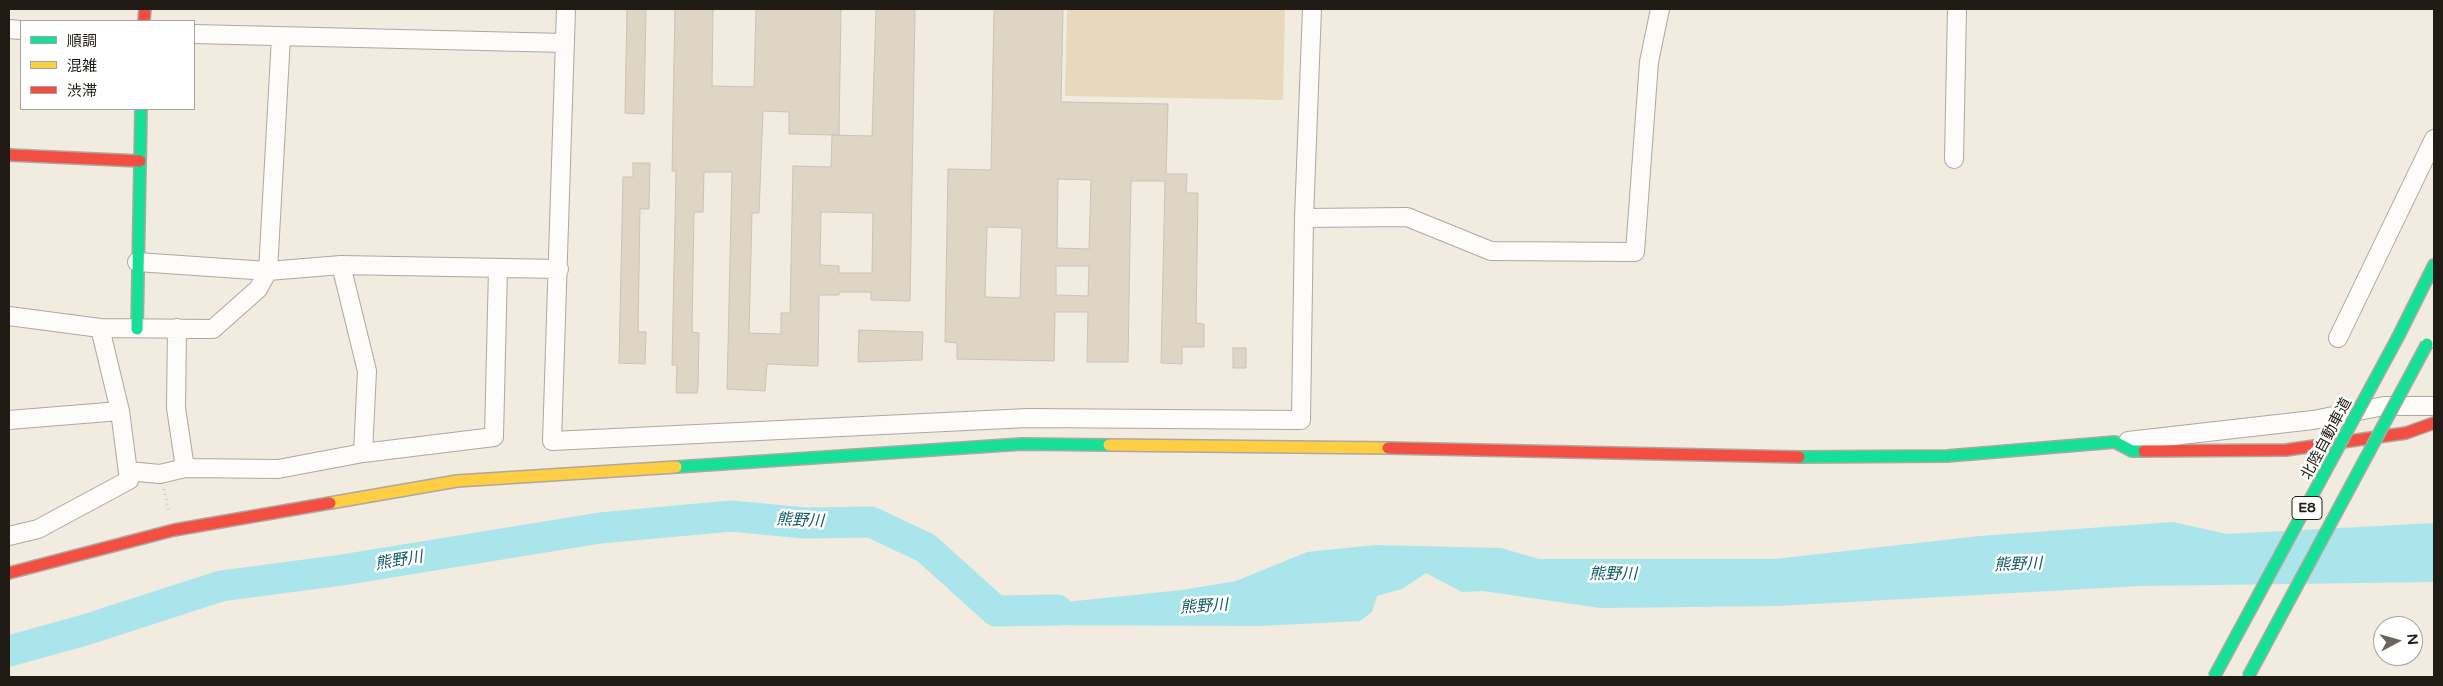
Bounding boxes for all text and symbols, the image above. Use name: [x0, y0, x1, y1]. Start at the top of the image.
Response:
legend: [20, 20, 195, 110]
text: 順調: [67, 32, 97, 50]
text: 混雑: [67, 57, 97, 75]
text: 渋滞: [67, 82, 97, 100]
street label: 北陸自動車道: [2298, 395, 2356, 483]
road number: E8: [2292, 496, 2322, 520]
water label: 熊野川: [776, 511, 824, 531]
water label: 熊野川: [374, 548, 424, 574]
water label: 熊野川: [1994, 555, 2042, 575]
water label: 熊野川: [1589, 565, 1637, 585]
water label: 熊野川: [1179, 596, 1229, 618]
north arrow: [2373, 616, 2423, 666]
text: N: [2403, 633, 2421, 646]

